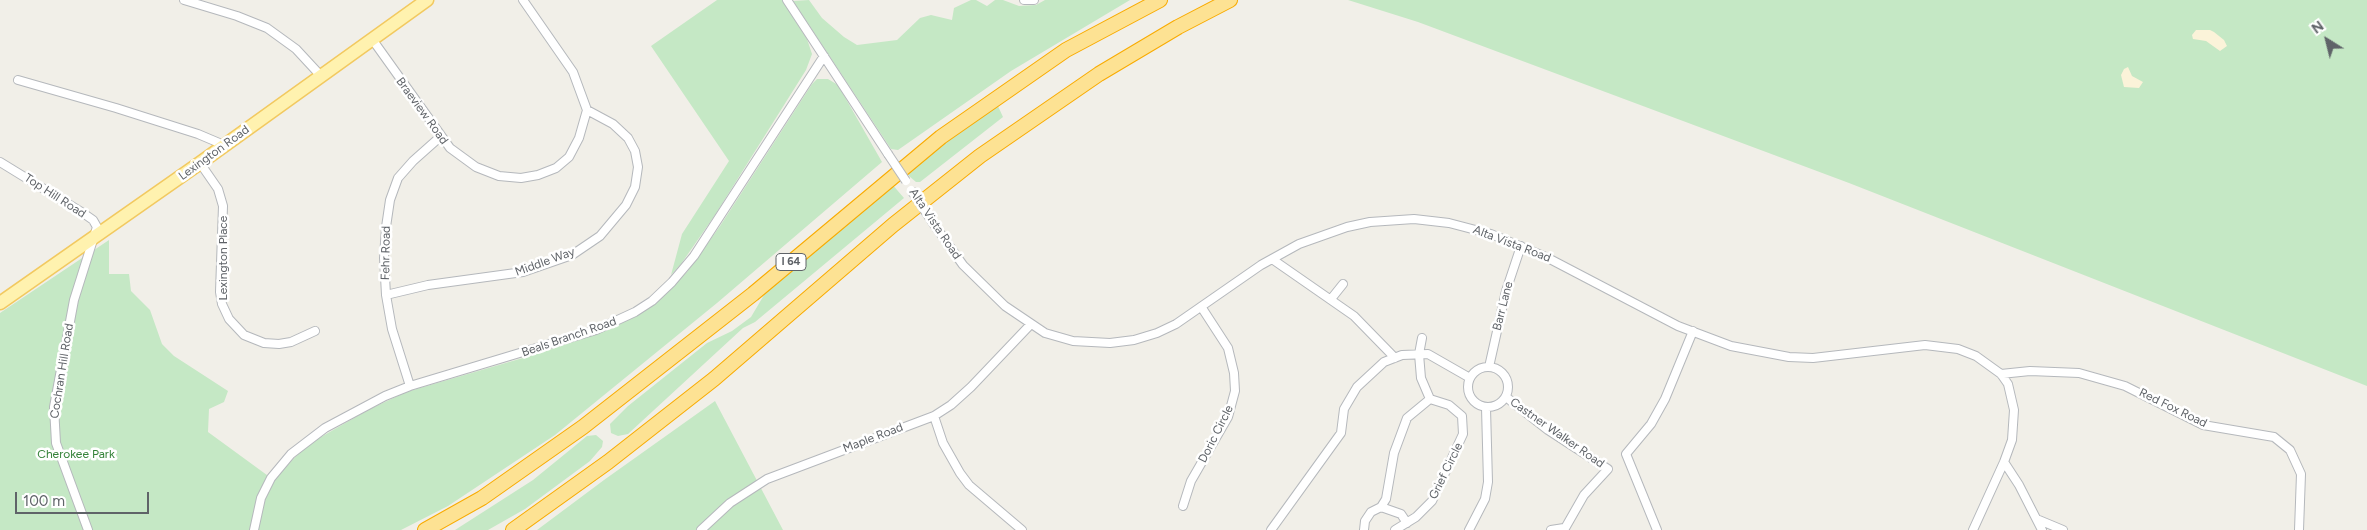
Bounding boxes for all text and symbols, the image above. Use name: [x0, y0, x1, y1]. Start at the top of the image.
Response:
north arrow: [2302, 15, 2352, 65]
text: N: [2309, 17, 2327, 38]
street label: Braeview Road: [393, 75, 451, 147]
street label: Lexington Road: [176, 123, 252, 183]
street label: Top Hill Road: [21, 171, 89, 221]
street label: Alta Vista Road: [906, 186, 964, 262]
street label: Lexington Place: [216, 216, 230, 300]
street label: Alta Vista Road: [1471, 223, 1553, 265]
street label: Fehr Road: [378, 226, 394, 280]
street label: Middle Way: [513, 245, 577, 279]
road number: I 64: [776, 253, 806, 270]
street label: Barr Lane: [1490, 280, 1516, 332]
street label: Beals Branch Road: [520, 314, 618, 360]
street label: Cochran Hill Road: [47, 322, 77, 420]
street label: Red Fox Road: [2137, 385, 2209, 431]
street label: Castner Walker Road: [1507, 395, 1607, 471]
street label: Doric Circle: [1195, 403, 1237, 465]
street label: Maple Road: [841, 420, 905, 456]
street label: Grief Circle: [1426, 440, 1466, 502]
park label: Cherokee Park: [37, 447, 115, 461]
scale bar: [18, 482, 151, 514]
text: 100 m: [23, 492, 65, 510]

